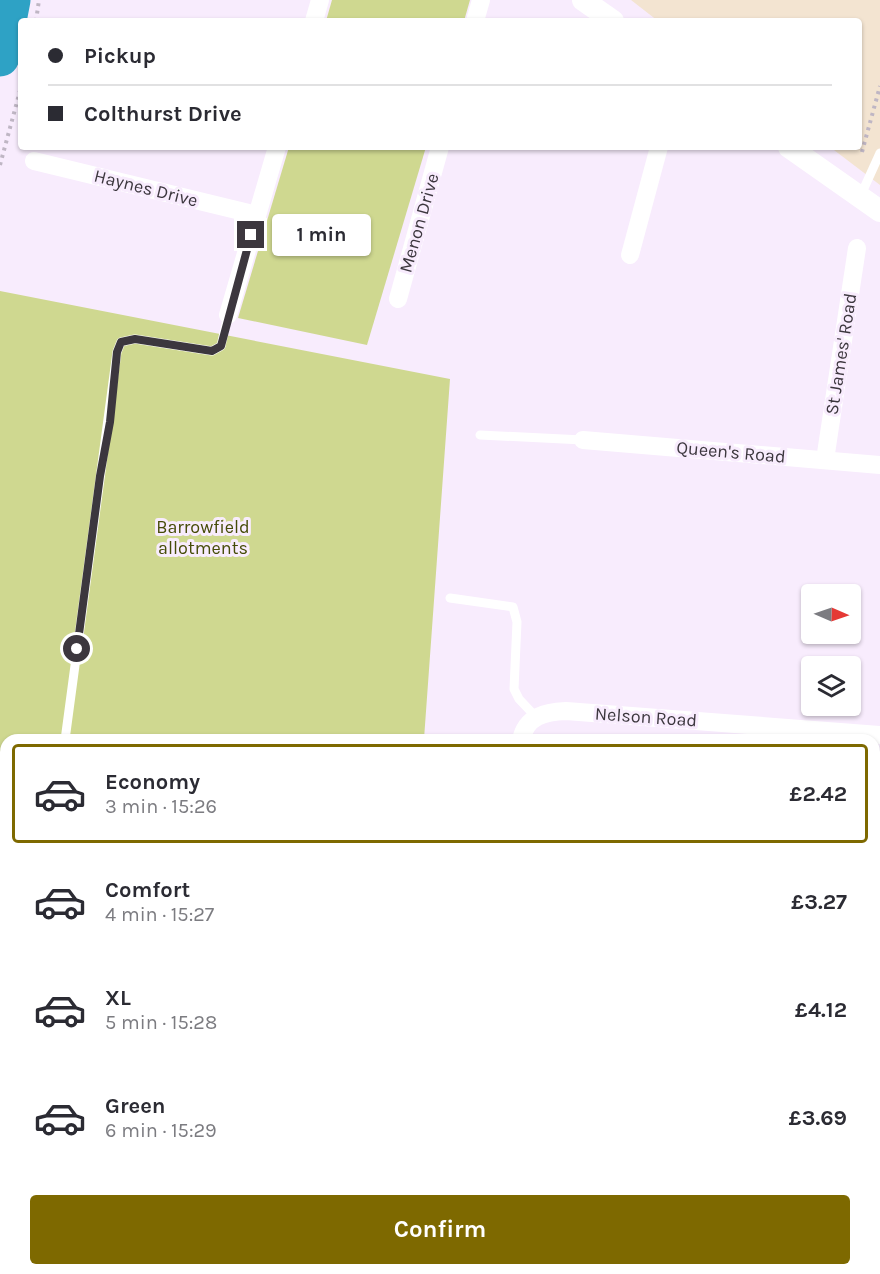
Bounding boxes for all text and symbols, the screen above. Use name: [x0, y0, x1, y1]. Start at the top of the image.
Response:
text: Pickup: [84, 43, 156, 69]
text: Colthurst Drive: [84, 101, 242, 127]
street label: Haynes Drive: [92, 164, 200, 212]
street label: Menon Drive: [394, 171, 444, 275]
callout: 1 min: [272, 214, 371, 256]
route end: [237, 221, 264, 248]
text: 1 min: [296, 223, 347, 246]
street label: St James' Road: [821, 292, 861, 416]
street label: Queen's Road: [675, 436, 787, 468]
park label: Barrowfield allotments: [156, 516, 250, 559]
north arrow: [801, 584, 861, 644]
map controls: [801, 584, 861, 716]
route start: [63, 635, 90, 662]
button: layers: [801, 656, 861, 716]
street label: Nelson Road: [594, 702, 698, 732]
icon: car: [33, 767, 87, 821]
text: Economy: [105, 769, 200, 795]
text: £2.42: [789, 781, 847, 807]
text: 3 min · 15:26: [105, 795, 217, 818]
icon: car: [33, 875, 87, 929]
text: Comfort: [105, 877, 190, 903]
text: £3.27: [791, 889, 847, 915]
text: 4 min · 15:27: [105, 903, 214, 926]
icon: car: [33, 983, 87, 1037]
text: XL: [105, 985, 131, 1011]
text: £4.12: [795, 997, 847, 1023]
text: 5 min · 15:28: [105, 1011, 217, 1034]
icon: car: [33, 1091, 87, 1145]
text: Green: [105, 1093, 166, 1119]
text: £3.69: [789, 1105, 847, 1131]
text: 6 min · 15:29: [105, 1119, 217, 1142]
button: Confirm: [30, 1195, 850, 1264]

